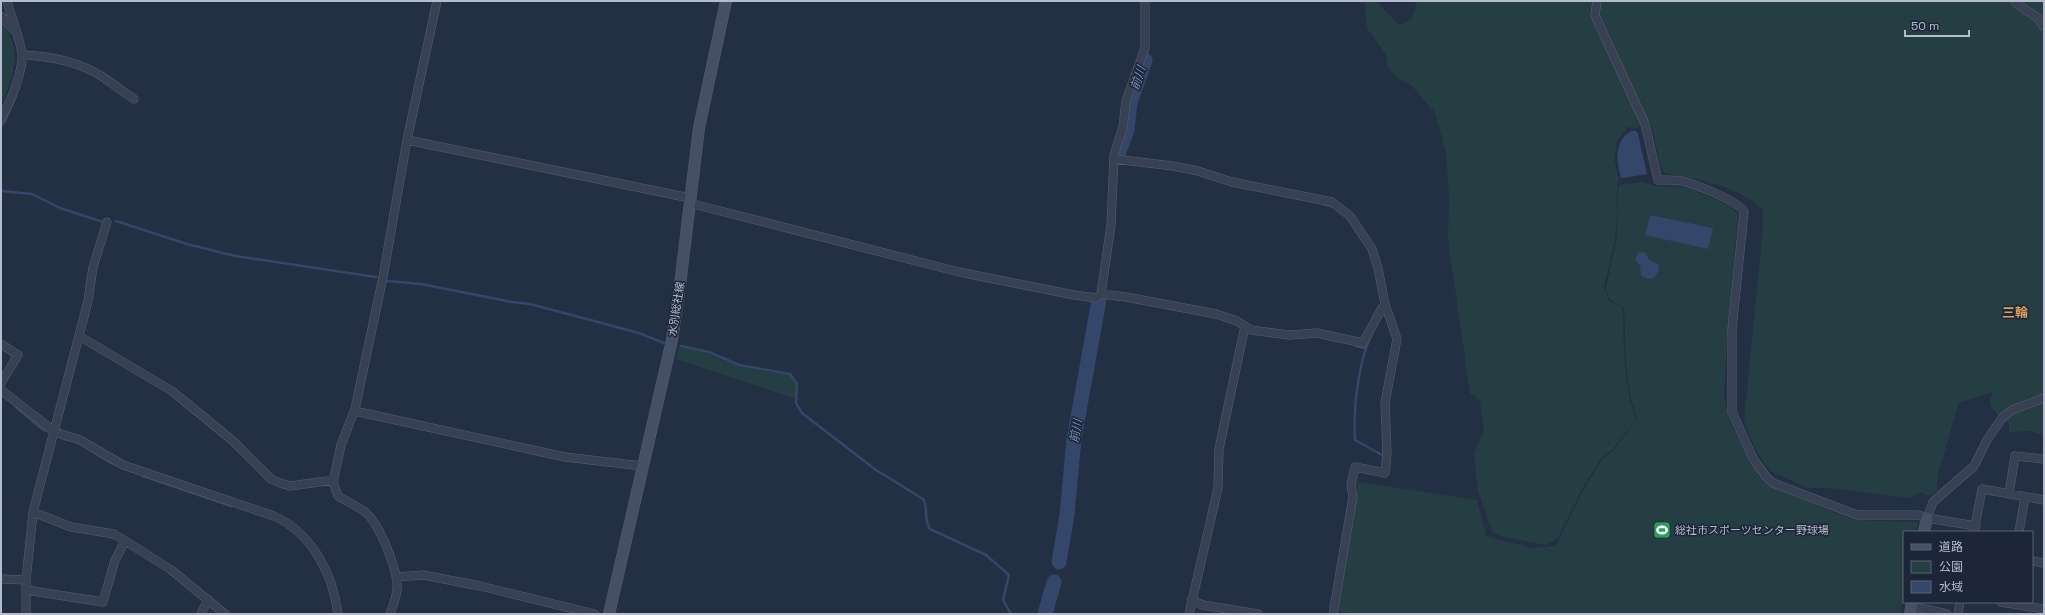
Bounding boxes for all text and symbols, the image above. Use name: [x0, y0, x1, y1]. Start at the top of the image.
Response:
scale bar: [1905, 12, 1969, 38]
text: 50 m: [1911, 18, 1939, 34]
water label: 前川: [1127, 62, 1150, 92]
street label: 水別総社線: [665, 281, 687, 337]
district label: 三輪: [2002, 304, 2028, 321]
water label: 前川: [1066, 416, 1086, 444]
sports icon: 総社市スポーツセンター野球場: [1652, 520, 1672, 540]
place label: 総社市スポーツセンター野球場: [1675, 523, 1829, 537]
legend: [1903, 531, 2033, 603]
text: 道路: [1939, 539, 1963, 555]
text: 公園: [1939, 559, 1963, 575]
text: 水域: [1939, 579, 1963, 595]

